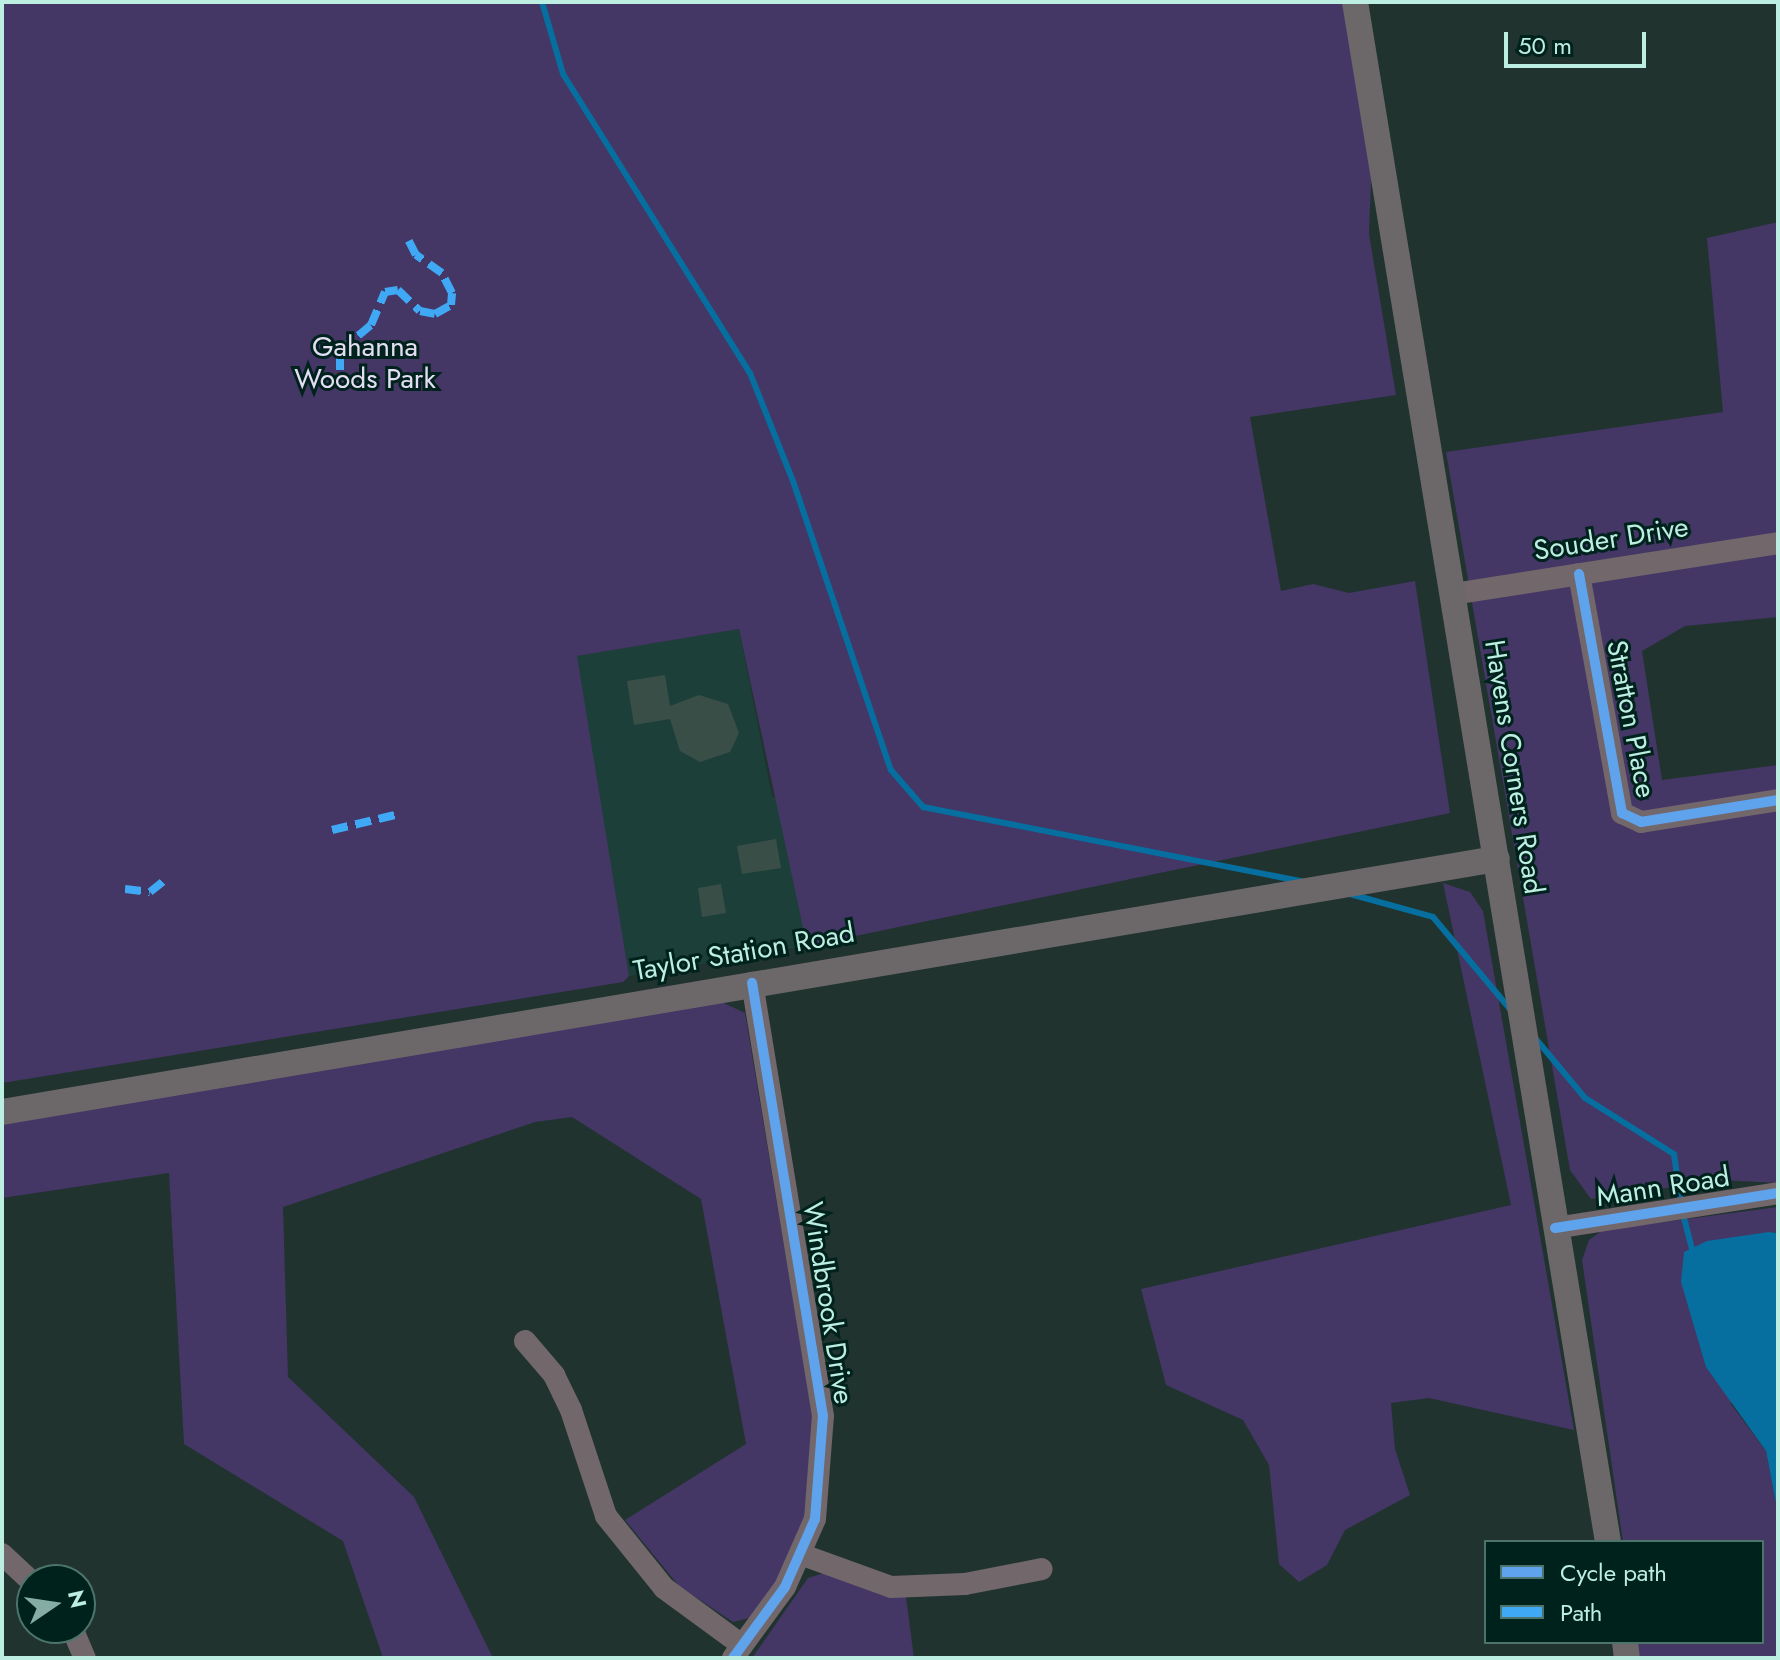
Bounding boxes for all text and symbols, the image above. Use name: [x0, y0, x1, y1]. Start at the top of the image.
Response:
scale bar: [1508, 16, 1650, 66]
text: 50 m: [1518, 28, 1572, 63]
park label: Gahanna Woods Park: [294, 330, 436, 396]
street label: Souder Drive: [1531, 510, 1691, 568]
street label: Havens Corners Road: [1477, 637, 1551, 897]
street label: Stratton Place: [1599, 637, 1663, 801]
street label: Taylor Station Road: [631, 916, 857, 988]
street label: Mann Road: [1594, 1160, 1732, 1214]
street label: Windbrook Drive: [795, 1199, 861, 1407]
legend: [1484, 1540, 1764, 1644]
text: Cycle path: [1560, 1555, 1667, 1590]
north arrow: [16, 1564, 96, 1644]
text: N: [60, 1587, 95, 1611]
text: Path: [1560, 1595, 1602, 1630]

